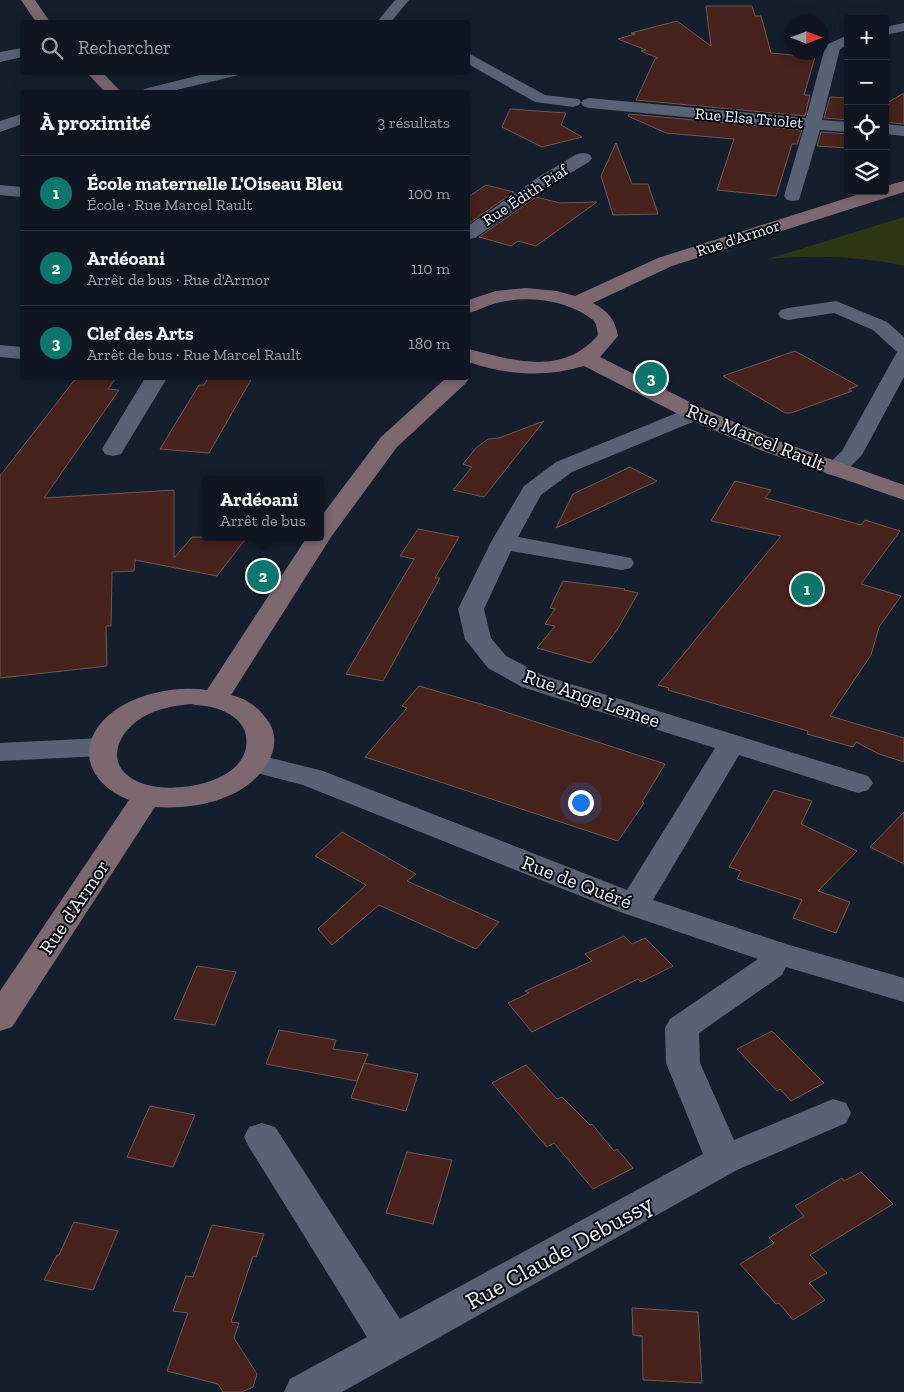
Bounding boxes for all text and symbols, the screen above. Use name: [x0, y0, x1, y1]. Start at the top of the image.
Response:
north arrow: [784, 15, 829, 60]
map controls: [844, 15, 889, 195]
button: +: [844, 15, 889, 60]
search box: [20, 20, 470, 75]
icon: search: [38, 34, 66, 62]
text: Rechercher: [78, 36, 171, 59]
button: −: [844, 60, 889, 105]
street label: Rue Elsa Triolet: [694, 104, 804, 132]
button: locate: [844, 105, 889, 150]
text: À proximité: [40, 110, 150, 135]
text: 3 résultats: [377, 113, 450, 132]
button: layers: [844, 150, 889, 195]
street label: Rue Édith Piaf: [479, 159, 573, 230]
text: École maternelle L'Oiseau Bleu: [87, 172, 343, 195]
text: 1: [53, 184, 59, 203]
text: 100 m: [408, 184, 450, 203]
text: École · Rue Marcel Rault: [87, 195, 253, 214]
street label: Rue d'Armor: [694, 216, 782, 260]
text: Ardéoani: [87, 247, 165, 270]
text: 2: [52, 259, 60, 278]
text: 110 m: [411, 259, 450, 278]
text: Arrêt de bus · Rue d'Armor: [87, 270, 270, 289]
text: Clef des Arts: [87, 322, 194, 345]
text: 3: [52, 334, 60, 353]
text: 180 m: [409, 334, 450, 353]
text: Arrêt de bus · Rue Marcel Rault: [87, 345, 301, 364]
pin: 3: [635, 359, 667, 397]
street label: Rue Marcel Rault: [683, 398, 829, 476]
popup: [202, 476, 324, 541]
text: Ardéoani: [220, 488, 298, 511]
text: Arrêt de bus: [220, 511, 306, 530]
pin: 2: [247, 557, 279, 595]
pin: 1: [791, 570, 823, 608]
street label: Rue Ange Lemee: [521, 663, 663, 733]
your location: [568, 790, 594, 816]
street label: Rue de Quéré: [519, 850, 635, 914]
street label: Rue d'Armor: [34, 855, 114, 959]
street label: Rue Claude Debussy: [460, 1188, 658, 1315]

